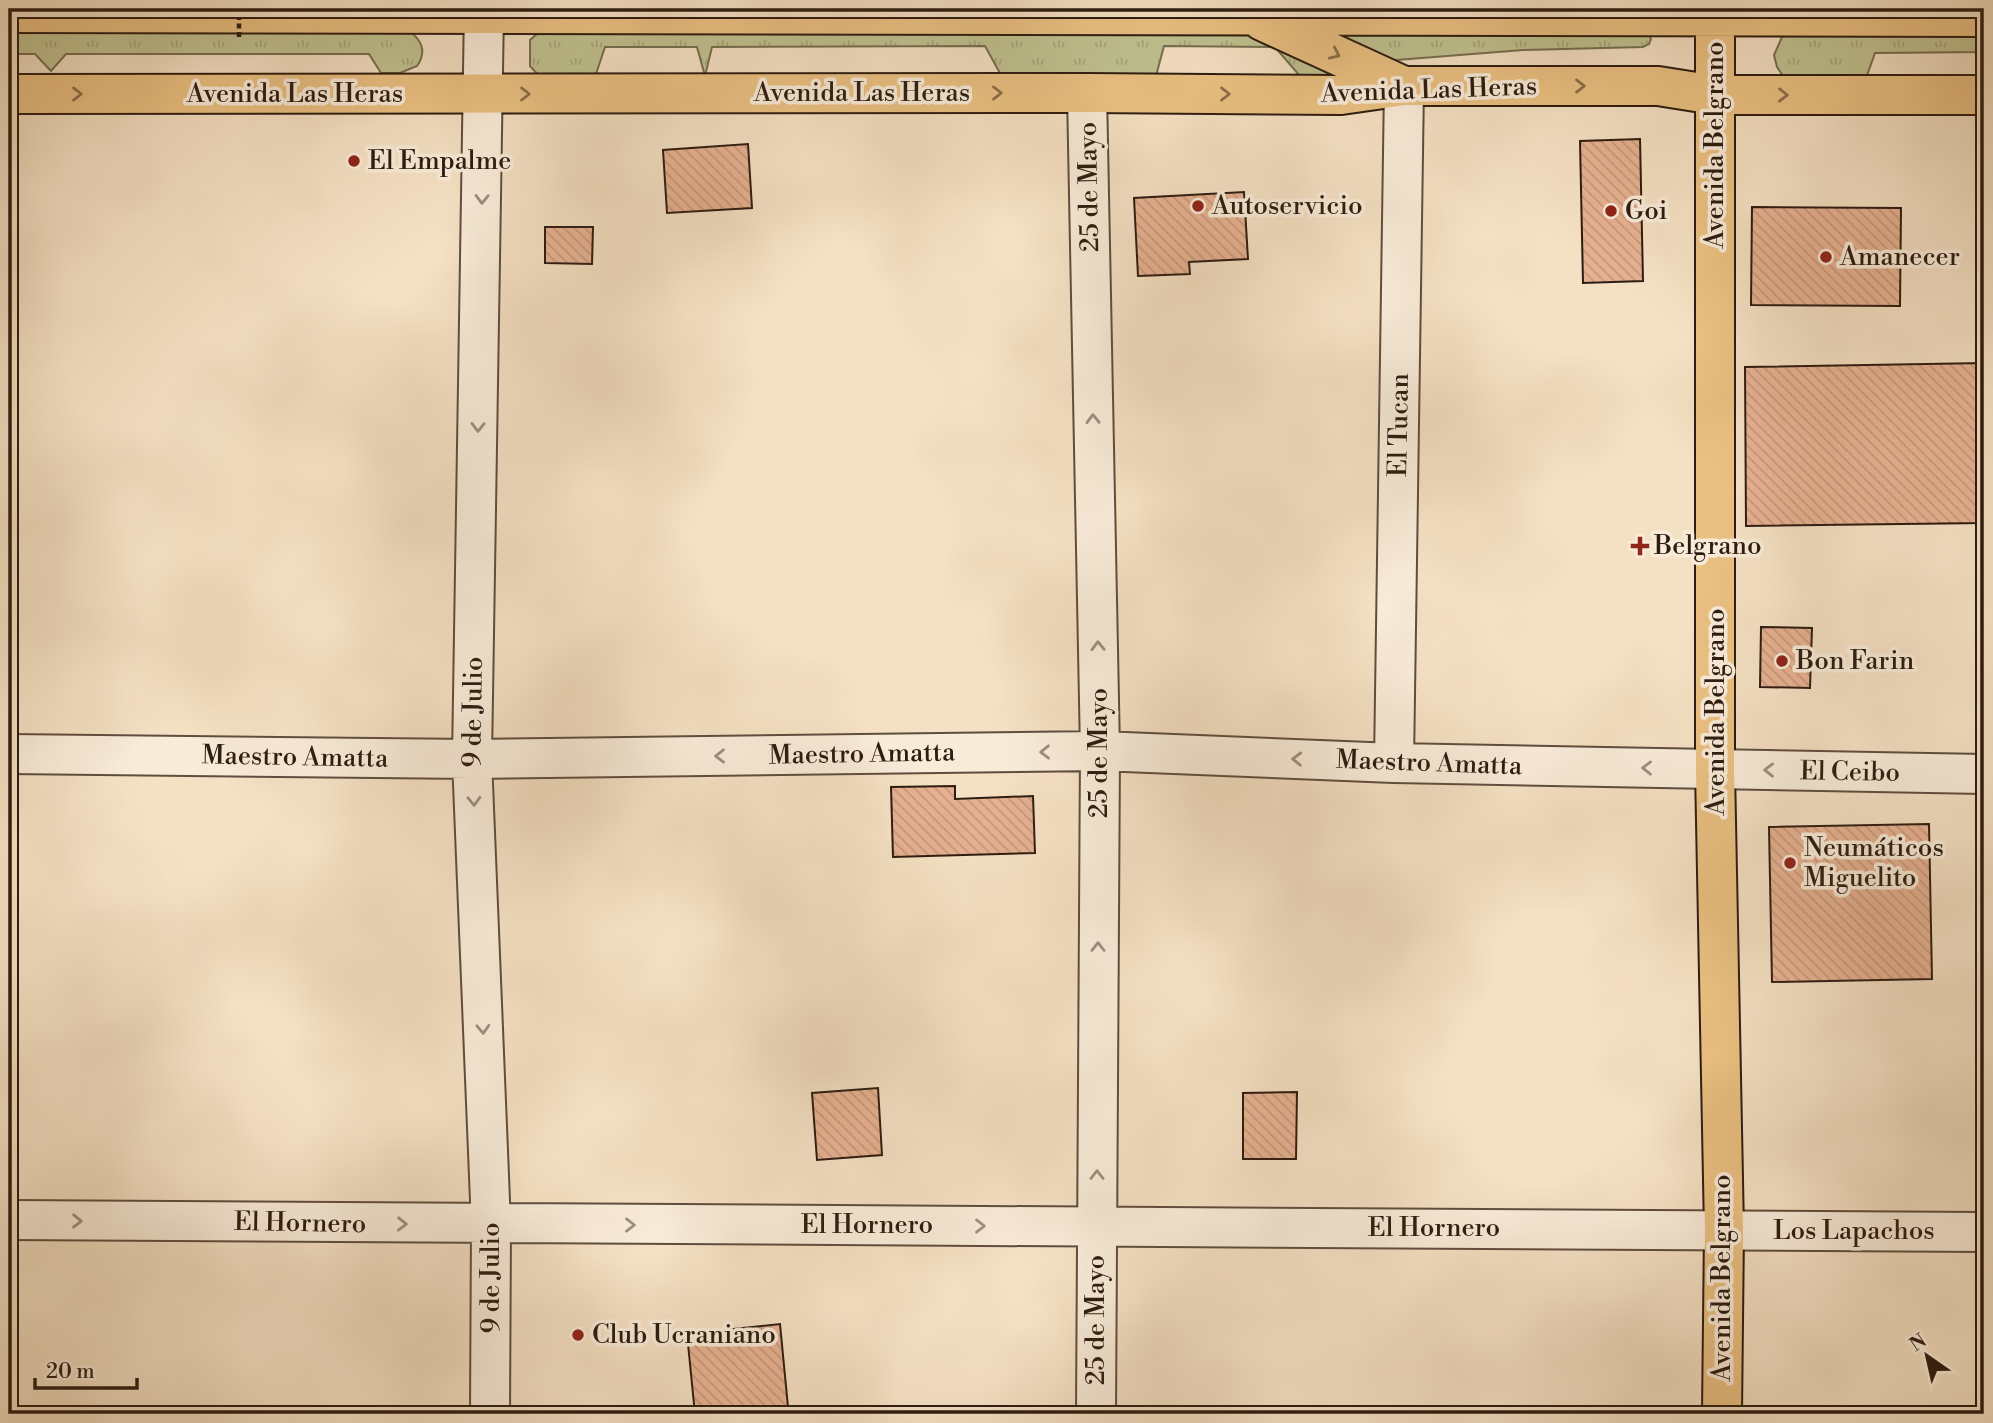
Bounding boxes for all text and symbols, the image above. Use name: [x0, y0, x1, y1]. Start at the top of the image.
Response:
street label: Avenida Belgrano: [1699, 41, 1731, 250]
one-way arrow: [1328, 46, 1340, 60]
street label: Avenida Las Heras: [1319, 70, 1538, 110]
street label: Avenida Las Heras: [753, 77, 970, 109]
street label: Avenida Las Heras: [186, 78, 403, 110]
one-way arrow: [1575, 78, 1586, 94]
one-way arrow: [993, 85, 1003, 101]
one-way arrow: [72, 86, 83, 102]
one-way arrow: [520, 86, 531, 102]
one-way arrow: [1220, 86, 1231, 102]
one-way arrow: [1778, 87, 1789, 103]
street label: 25 de Mayo: [1072, 122, 1106, 252]
place label: El Empalme: [368, 145, 511, 177]
marker: El Empalme: [346, 153, 362, 169]
place label: Autoservicio: [1211, 190, 1363, 222]
one-way arrow: [474, 195, 490, 205]
place label: Goi: [1625, 195, 1667, 227]
marker: Autoservicio: [1190, 198, 1206, 214]
marker: Goi: [1603, 203, 1619, 219]
place label: Amanecer: [1839, 241, 1960, 273]
marker: Amanecer: [1818, 249, 1834, 265]
street label: El Tucan: [1382, 373, 1416, 477]
one-way arrow: [1086, 413, 1101, 424]
one-way arrow: [470, 422, 486, 433]
place label: Belgrano: [1653, 530, 1762, 562]
marker: Belgrano: [1632, 538, 1648, 554]
street label: Avenida Belgrano: [1700, 608, 1732, 817]
one-way arrow: [1090, 640, 1105, 651]
place label: Bon Farin: [1795, 645, 1914, 677]
marker: Bon Farin: [1774, 653, 1790, 669]
street label: 9 de Julio: [456, 656, 490, 768]
street label: 25 de Mayo: [1083, 688, 1115, 818]
street label: Maestro Amatta: [768, 736, 956, 772]
street label: Maestro Amatta: [201, 739, 389, 775]
one-way arrow: [1040, 744, 1051, 759]
street label: Maestro Amatta: [1335, 744, 1524, 782]
one-way arrow: [714, 748, 725, 764]
one-way arrow: [1292, 752, 1303, 767]
street label: El Ceibo: [1800, 755, 1900, 789]
one-way arrow: [1641, 760, 1652, 776]
one-way arrow: [1763, 763, 1774, 778]
one-way arrow: [466, 796, 481, 807]
place label: Neumáticos Miguelito: [1804, 832, 1944, 894]
marker: Neumáticos Miguelito: [1782, 855, 1798, 871]
one-way arrow: [1090, 941, 1106, 952]
one-way arrow: [475, 1023, 490, 1034]
one-way arrow: [1089, 1169, 1105, 1179]
street label: Avenida Belgrano: [1706, 1174, 1738, 1383]
street label: El Hornero: [234, 1206, 366, 1240]
street label: El Hornero: [801, 1209, 933, 1241]
street label: El Hornero: [1368, 1212, 1500, 1244]
one-way arrow: [72, 1213, 83, 1229]
street label: Los Lapachos: [1773, 1215, 1935, 1247]
one-way arrow: [398, 1216, 408, 1232]
one-way arrow: [625, 1217, 636, 1233]
one-way arrow: [975, 1218, 986, 1233]
street label: 9 de Julio: [475, 1222, 507, 1334]
street label: 25 de Mayo: [1080, 1255, 1112, 1385]
place label: Club Ucraniano: [592, 1319, 776, 1351]
north arrow: [1892, 1322, 1962, 1392]
marker: Club Ucraniano: [570, 1327, 586, 1343]
text: N: [1905, 1329, 1931, 1357]
scale bar: [35, 1346, 136, 1390]
text: 20 m: [46, 1359, 95, 1385]

